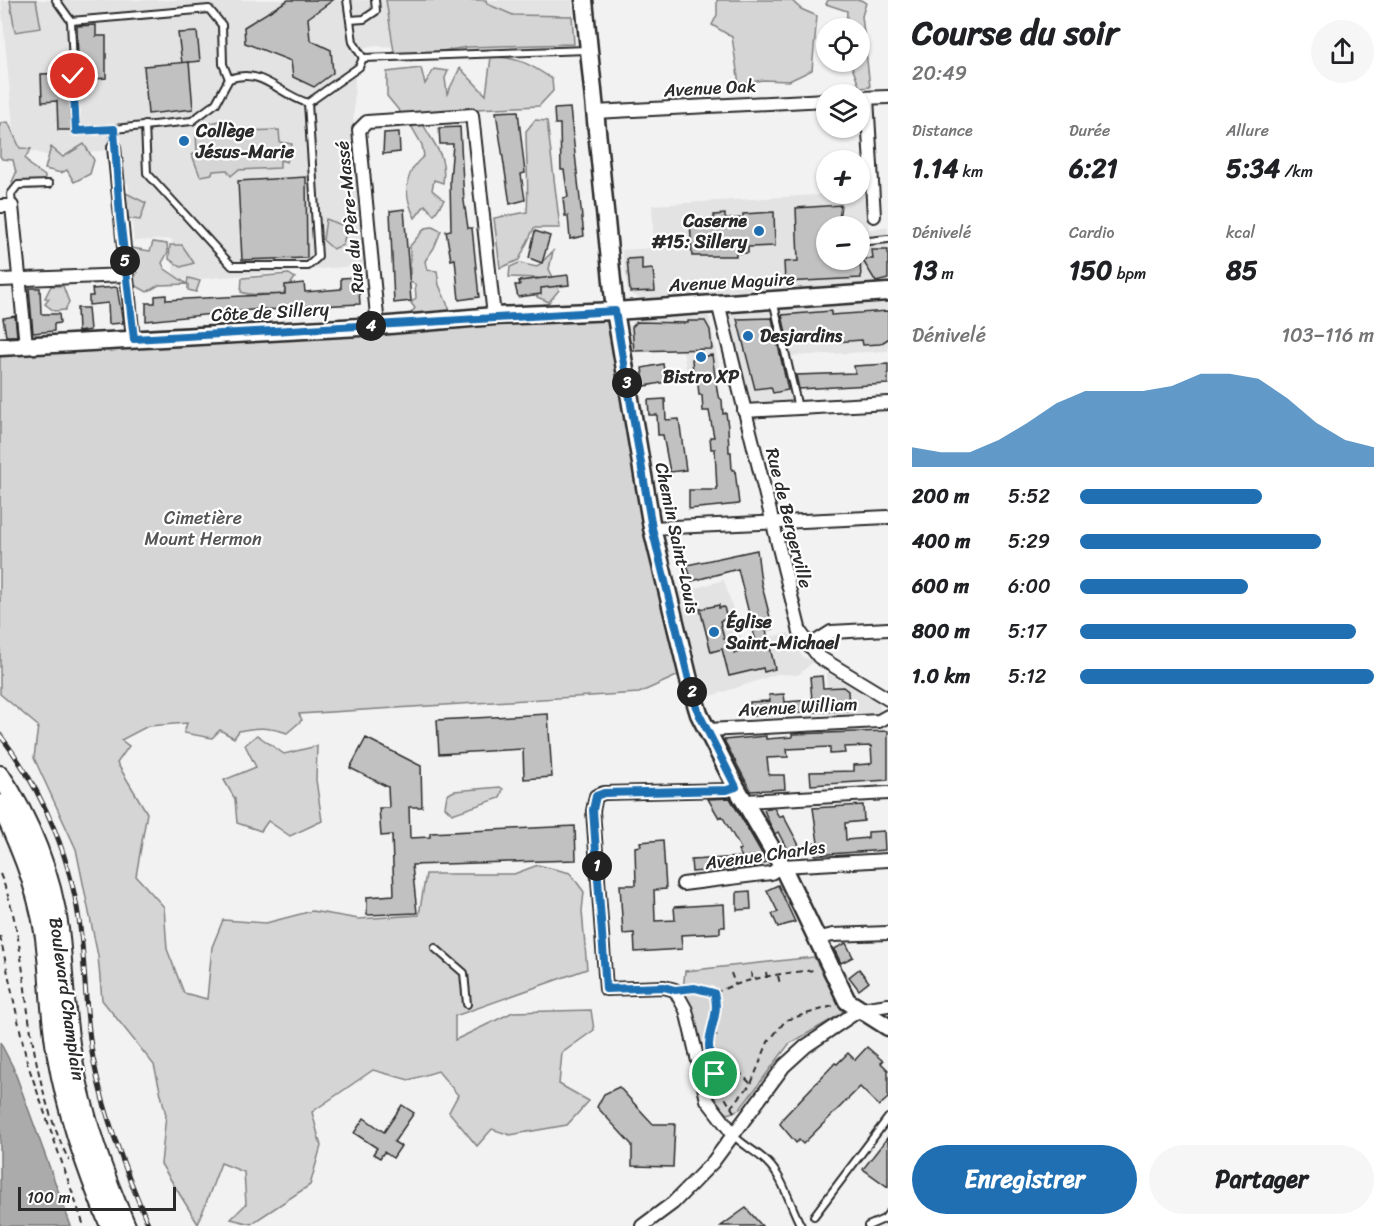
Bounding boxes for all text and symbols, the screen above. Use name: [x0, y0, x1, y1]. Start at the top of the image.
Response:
text: Course du soir: [912, 4, 1118, 62]
map controls: [816, 18, 870, 270]
button: locate: [816, 18, 870, 72]
button: share: [1311, 20, 1374, 83]
pin: [47, 50, 98, 101]
text: 20:49: [912, 56, 967, 91]
icon: check: [56, 59, 89, 92]
street label: Avenue Oak: [662, 70, 757, 106]
button: layers: [816, 84, 870, 138]
place label: Collège Jésus-Marie: [195, 115, 295, 168]
text: Distance: [912, 116, 973, 145]
text: Durée: [1069, 116, 1110, 145]
text: Allure: [1226, 116, 1269, 145]
marker: Collège Jésus-Marie: [177, 134, 191, 148]
street label: Rue du Père-Massé: [326, 139, 374, 295]
text: 1.14: [912, 145, 958, 191]
text: 6:21: [1069, 145, 1118, 191]
text: 5:34: [1226, 145, 1280, 191]
button: +: [816, 150, 870, 204]
text: km: [958, 157, 983, 186]
text: /km: [1280, 157, 1313, 186]
place label: Caserne #15: Sillery: [651, 205, 748, 258]
button: −: [816, 216, 870, 270]
text: Dénivelé: [912, 218, 971, 247]
text: Cardio: [1069, 218, 1114, 247]
text: kcal: [1226, 218, 1255, 247]
marker: Caserne #15: Sillery: [752, 224, 766, 238]
pin: 5: [110, 246, 140, 276]
text: 5: [120, 246, 130, 275]
text: 13: [912, 247, 937, 293]
text: 150: [1069, 247, 1112, 293]
text: 85: [1226, 247, 1258, 293]
text: m: [937, 259, 954, 288]
text: bpm: [1112, 259, 1146, 288]
street label: Avenue Maguire: [667, 263, 796, 301]
street label: Côte de Sillery: [210, 293, 331, 331]
pin: 4: [356, 311, 386, 341]
text: 4: [366, 311, 376, 340]
text: Dénivelé: [912, 318, 986, 353]
text: 103–116 m: [1281, 318, 1374, 353]
place label: Desjardins: [760, 320, 843, 352]
marker: Desjardins: [741, 329, 755, 343]
marker: Bistro XP: [694, 350, 708, 364]
place label: Bistro XP: [663, 361, 739, 393]
pin: 3: [612, 368, 642, 398]
text: 3: [623, 368, 631, 397]
street label: Rue de Bergerville: [756, 444, 822, 592]
street label: Chemin Saint-Louis: [645, 459, 709, 617]
text: 200 m: [912, 479, 969, 514]
text: 5:52: [1008, 479, 1050, 514]
park label: Cimetière Mount Hermon: [144, 502, 262, 555]
text: 400 m: [912, 524, 970, 559]
text: 5:29: [1008, 524, 1050, 559]
text: 600 m: [912, 569, 969, 604]
text: 6:00: [1008, 569, 1051, 604]
place label: Église Saint-Michael: [725, 606, 840, 659]
text: 800 m: [912, 614, 970, 649]
text: 5:17: [1008, 614, 1046, 649]
marker: Église Saint-Michael: [707, 625, 721, 639]
text: 1.0 km: [912, 659, 970, 694]
text: 5:12: [1008, 659, 1046, 694]
pin: 2: [677, 677, 707, 707]
text: 2: [687, 677, 697, 706]
street label: Avenue William: [737, 688, 858, 726]
street label: Avenue Charles: [702, 831, 828, 879]
pin: 1: [582, 851, 612, 881]
text: 1: [594, 851, 600, 880]
street label: Boulevard Champlain: [40, 915, 94, 1083]
pin: [689, 1048, 740, 1099]
icon: arrive: [698, 1057, 731, 1090]
button: Enregistrer: [912, 1145, 1137, 1214]
button: Partager: [1149, 1145, 1374, 1214]
text: 100 m: [27, 1183, 71, 1212]
scale bar: [18, 1184, 176, 1212]

